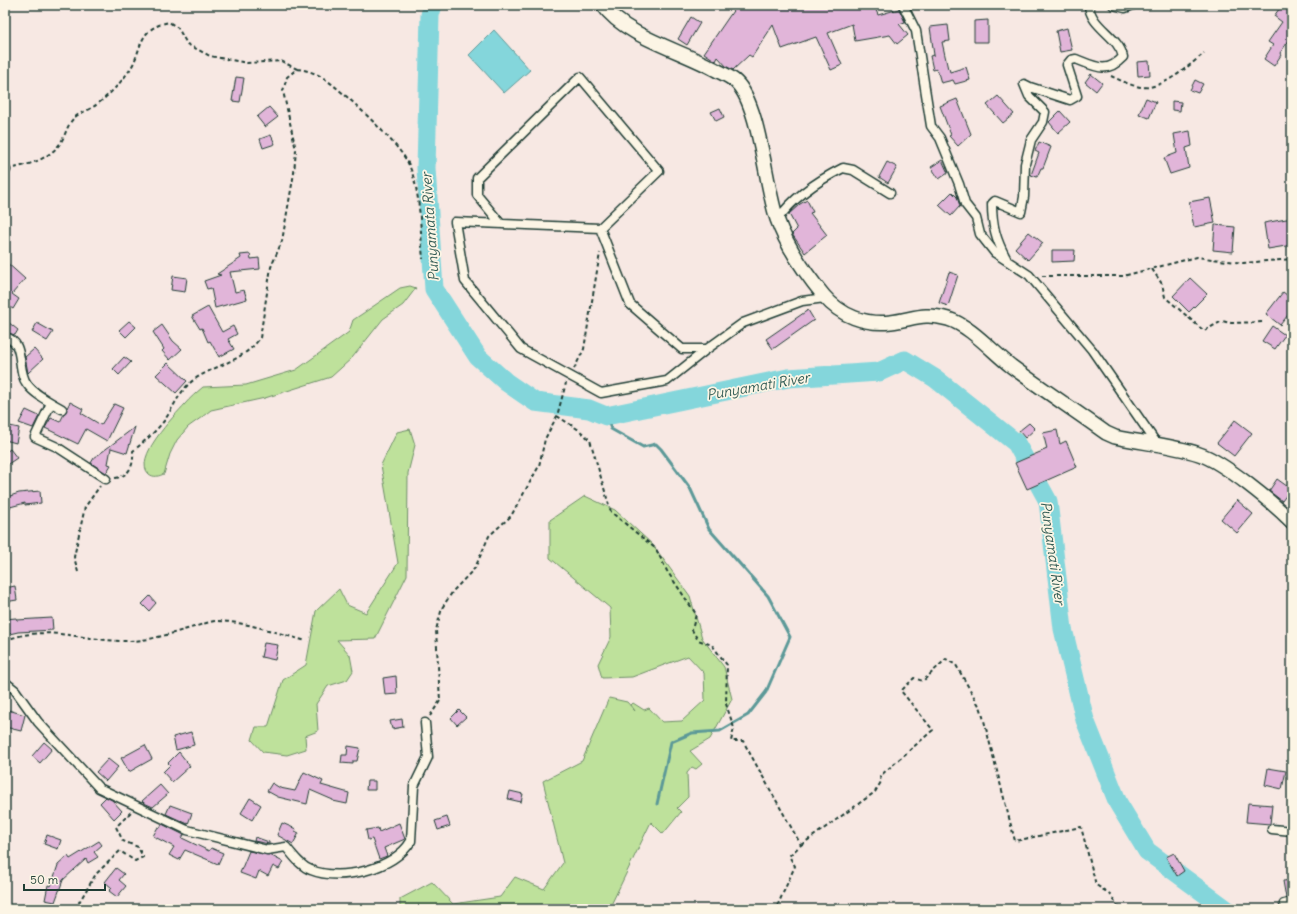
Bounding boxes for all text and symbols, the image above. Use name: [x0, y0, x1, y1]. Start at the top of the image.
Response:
water label: Punyamata River: [417, 170, 443, 282]
water label: Punyamati River: [705, 368, 813, 404]
water label: Punyamati River: [1037, 500, 1069, 608]
scale bar: [24, 866, 105, 892]
text: 50 m: [30, 872, 59, 887]

